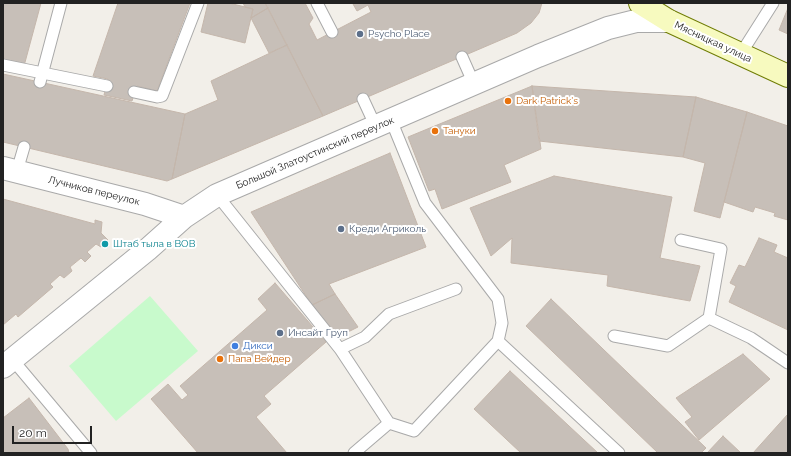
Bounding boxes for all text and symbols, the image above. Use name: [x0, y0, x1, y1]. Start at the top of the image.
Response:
street label: Мясницкая улица: [673, 19, 753, 65]
place label: Psycho Place: [368, 28, 430, 40]
marker: Psycho Place: [355, 29, 365, 39]
place label: Dark Patrick's: [516, 95, 578, 107]
marker: Dark Patrick's: [503, 96, 513, 106]
street label: Большой Златоустинский переулок: [234, 114, 396, 192]
place label: Тануки: [443, 125, 476, 137]
marker: Тануки: [430, 126, 440, 136]
street label: Лучников переулок: [47, 174, 141, 208]
place label: Креди Агриколь: [349, 223, 426, 235]
marker: Креди Агриколь: [336, 224, 346, 234]
place label: Штаб тыла в ВОВ: [113, 238, 195, 250]
marker: Штаб тыла в ВОВ: [100, 239, 110, 249]
place label: Инсайт Груп: [288, 327, 348, 339]
marker: Инсайт Груп: [275, 328, 285, 338]
place label: Дикси: [243, 340, 273, 352]
marker: Дикси: [230, 341, 240, 351]
place label: Папа Вейдер: [228, 353, 291, 365]
marker: Папа Вейдер: [215, 354, 225, 364]
scale bar: [14, 418, 94, 444]
text: 20 m: [19, 426, 47, 440]

